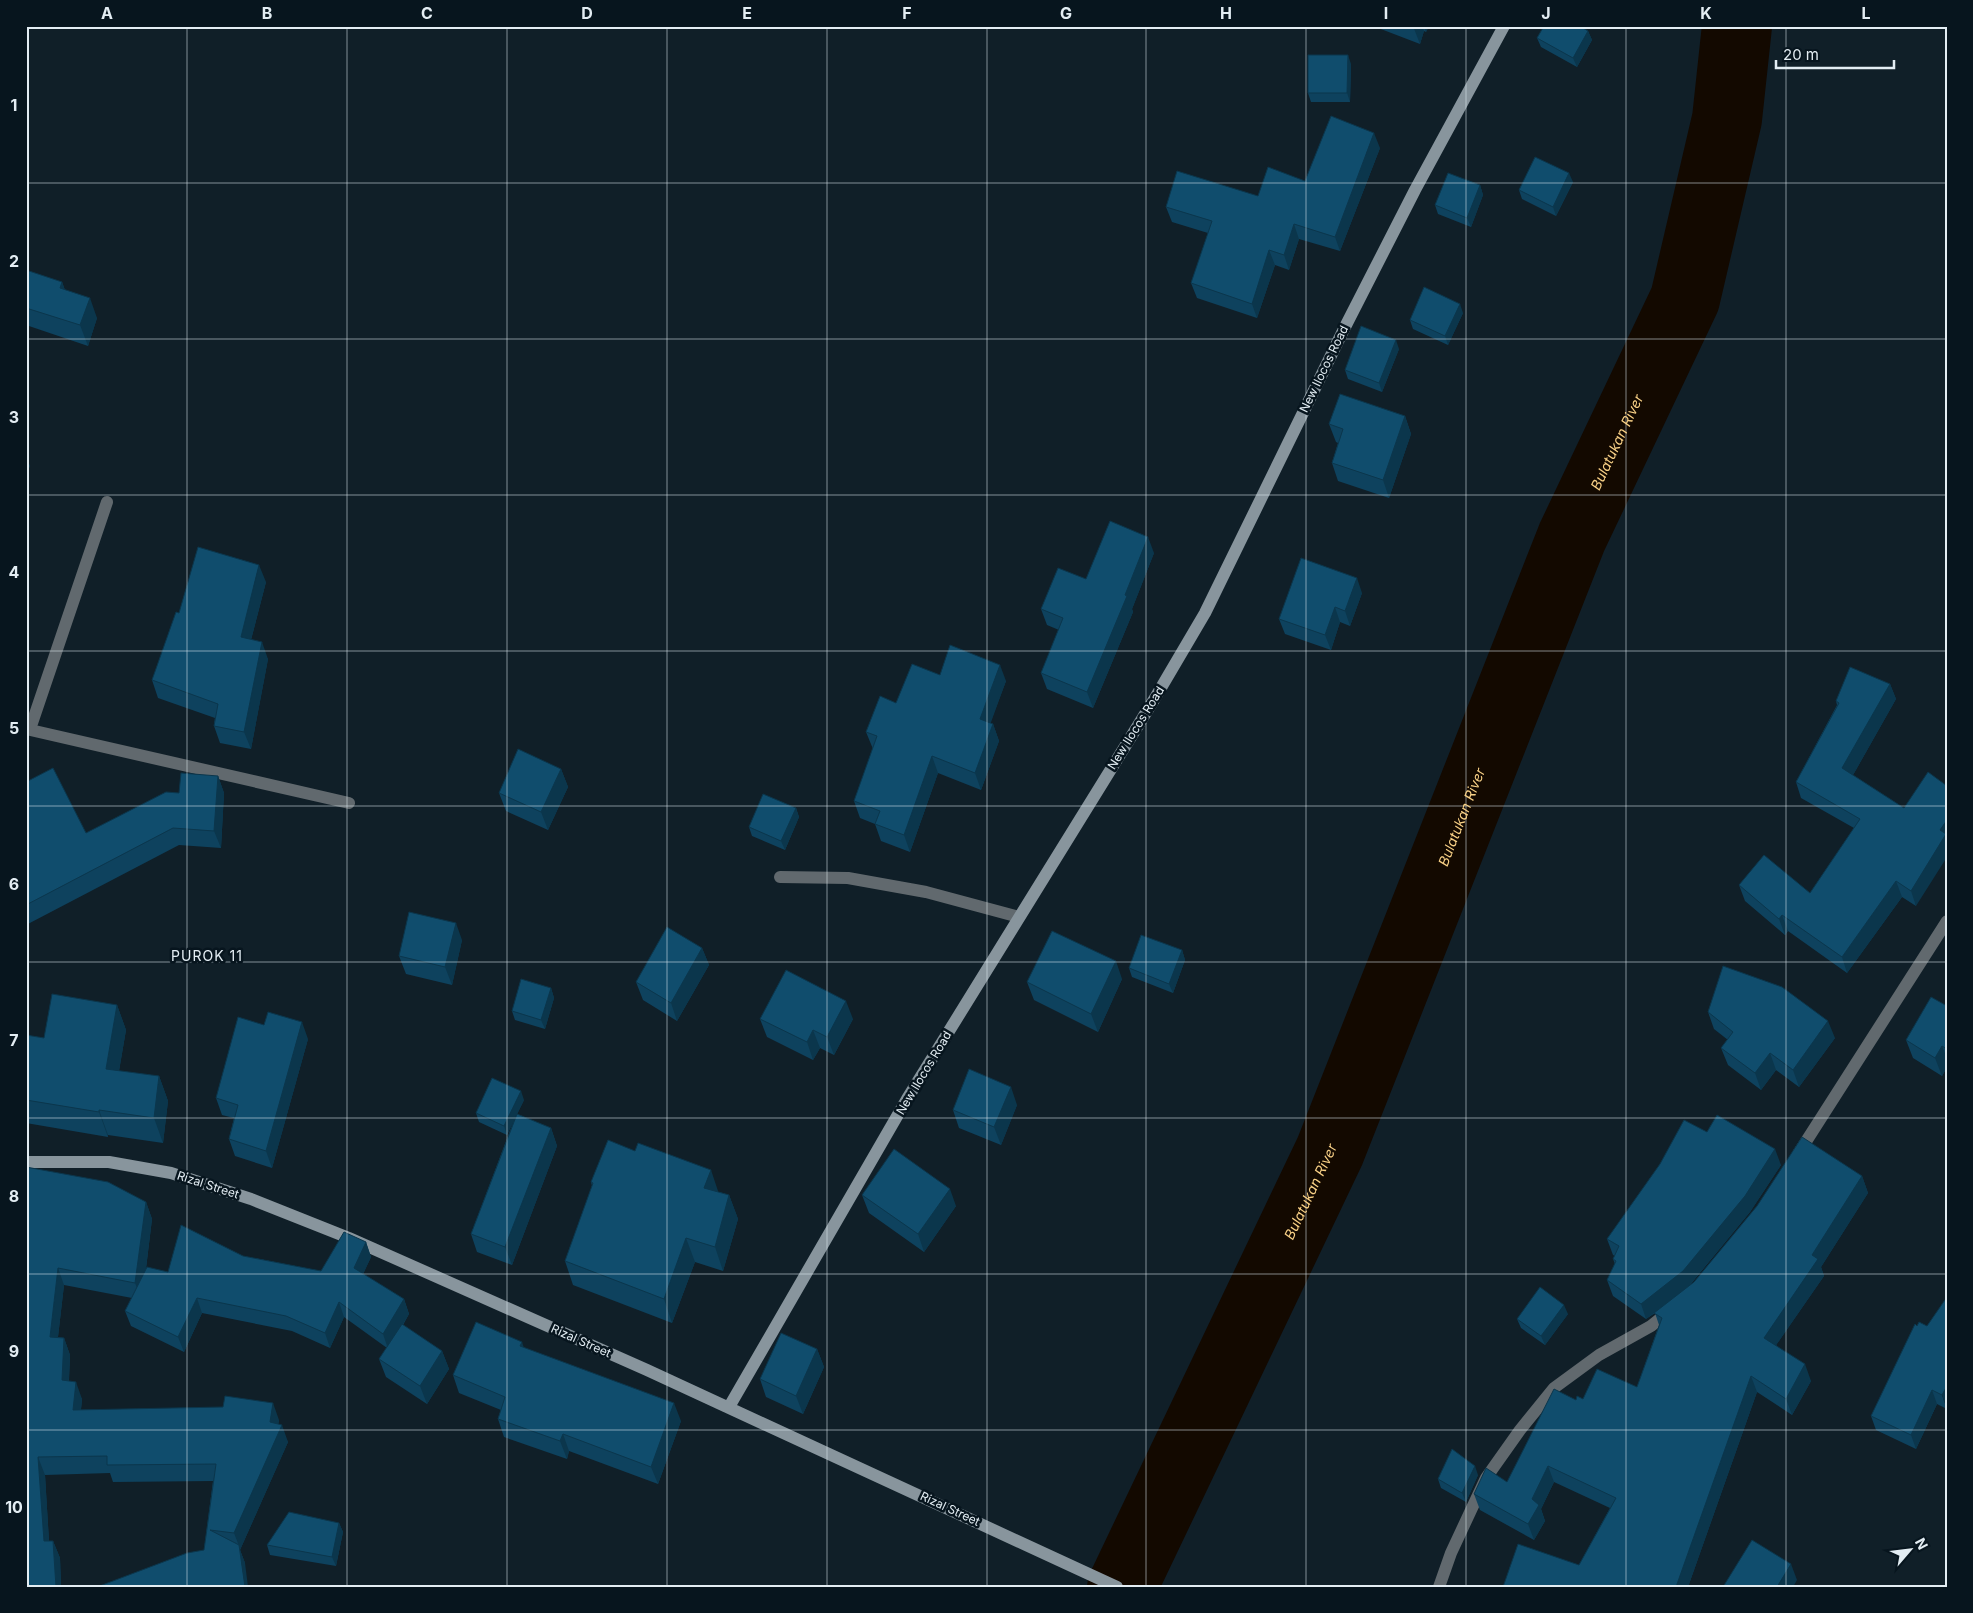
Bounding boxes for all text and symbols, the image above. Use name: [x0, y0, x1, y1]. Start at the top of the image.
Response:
text: A: [101, 3, 113, 23]
text: B: [262, 3, 272, 23]
text: C: [421, 3, 433, 23]
text: D: [581, 3, 593, 23]
text: E: [742, 3, 752, 23]
text: F: [902, 3, 912, 23]
text: G: [1060, 3, 1072, 23]
text: H: [1220, 3, 1232, 23]
text: I: [1384, 3, 1388, 23]
text: J: [1541, 3, 1551, 23]
text: K: [1700, 3, 1712, 23]
text: L: [1861, 3, 1871, 23]
scale bar: [1776, 38, 1893, 70]
text: 20 m: [1783, 45, 1819, 64]
text: 1: [11, 95, 17, 115]
text: 2: [9, 251, 19, 271]
street label: New Ilocos Road: [1296, 323, 1351, 415]
water label: Bulatukan River: [1587, 391, 1647, 493]
text: 3: [9, 407, 19, 427]
text: 4: [9, 562, 20, 582]
street label: New Ilocos Road: [1104, 683, 1167, 772]
text: 5: [9, 718, 19, 738]
water label: Bulatukan River: [1434, 765, 1488, 868]
text: 6: [9, 874, 19, 894]
district label: PUROK 11: [171, 947, 243, 964]
street label: New Ilocos Road: [893, 1028, 954, 1117]
text: 7: [9, 1030, 19, 1050]
water label: Bulatukan River: [1280, 1141, 1340, 1242]
street label: Rizal Street: [175, 1167, 241, 1202]
text: 8: [9, 1186, 19, 1206]
street label: Rizal Street: [549, 1321, 614, 1360]
text: 9: [9, 1341, 19, 1361]
street label: Rizal Street: [918, 1488, 983, 1529]
text: 10: [5, 1497, 23, 1517]
north arrow: [1886, 1526, 1936, 1576]
text: N: [1912, 1535, 1932, 1552]

